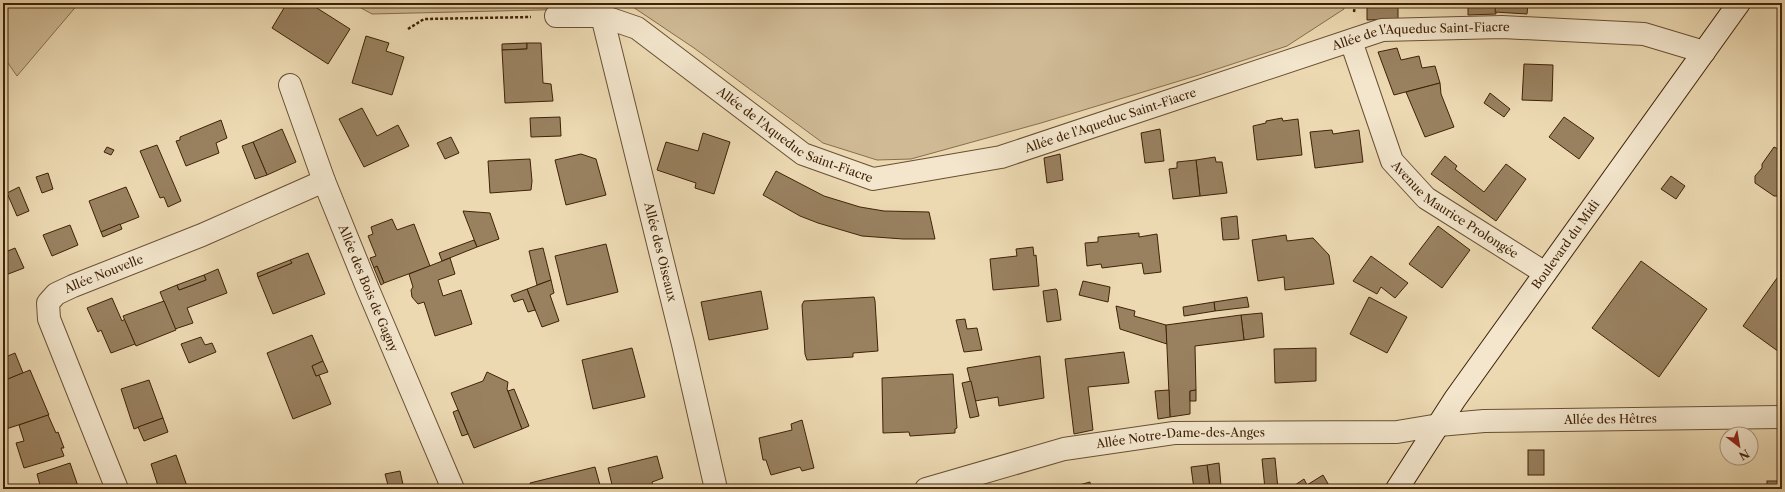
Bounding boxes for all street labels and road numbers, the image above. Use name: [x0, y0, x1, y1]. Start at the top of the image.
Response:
street label: Allée de l'Aqueduc Saint-Fiacre: [1329, 19, 1510, 53]
street label: Allée de l'Aqueduc Saint-Fiacre: [713, 83, 875, 185]
street label: Allée de l'Aqueduc Saint-Fiacre: [1022, 84, 1198, 156]
street label: Avenue Maurice Prolongée: [1388, 157, 1521, 261]
street label: Boulevard du Midi: [1528, 197, 1602, 292]
street label: Allée des Oiseaux: [641, 200, 680, 303]
street label: Allée des Bois de Gagny: [335, 221, 402, 354]
street label: Allée Nouvelle: [61, 251, 145, 297]
street label: Allée des Hêtres: [1563, 411, 1657, 427]
street label: Allée Notre-Dame-des-Anges: [1094, 425, 1265, 451]

